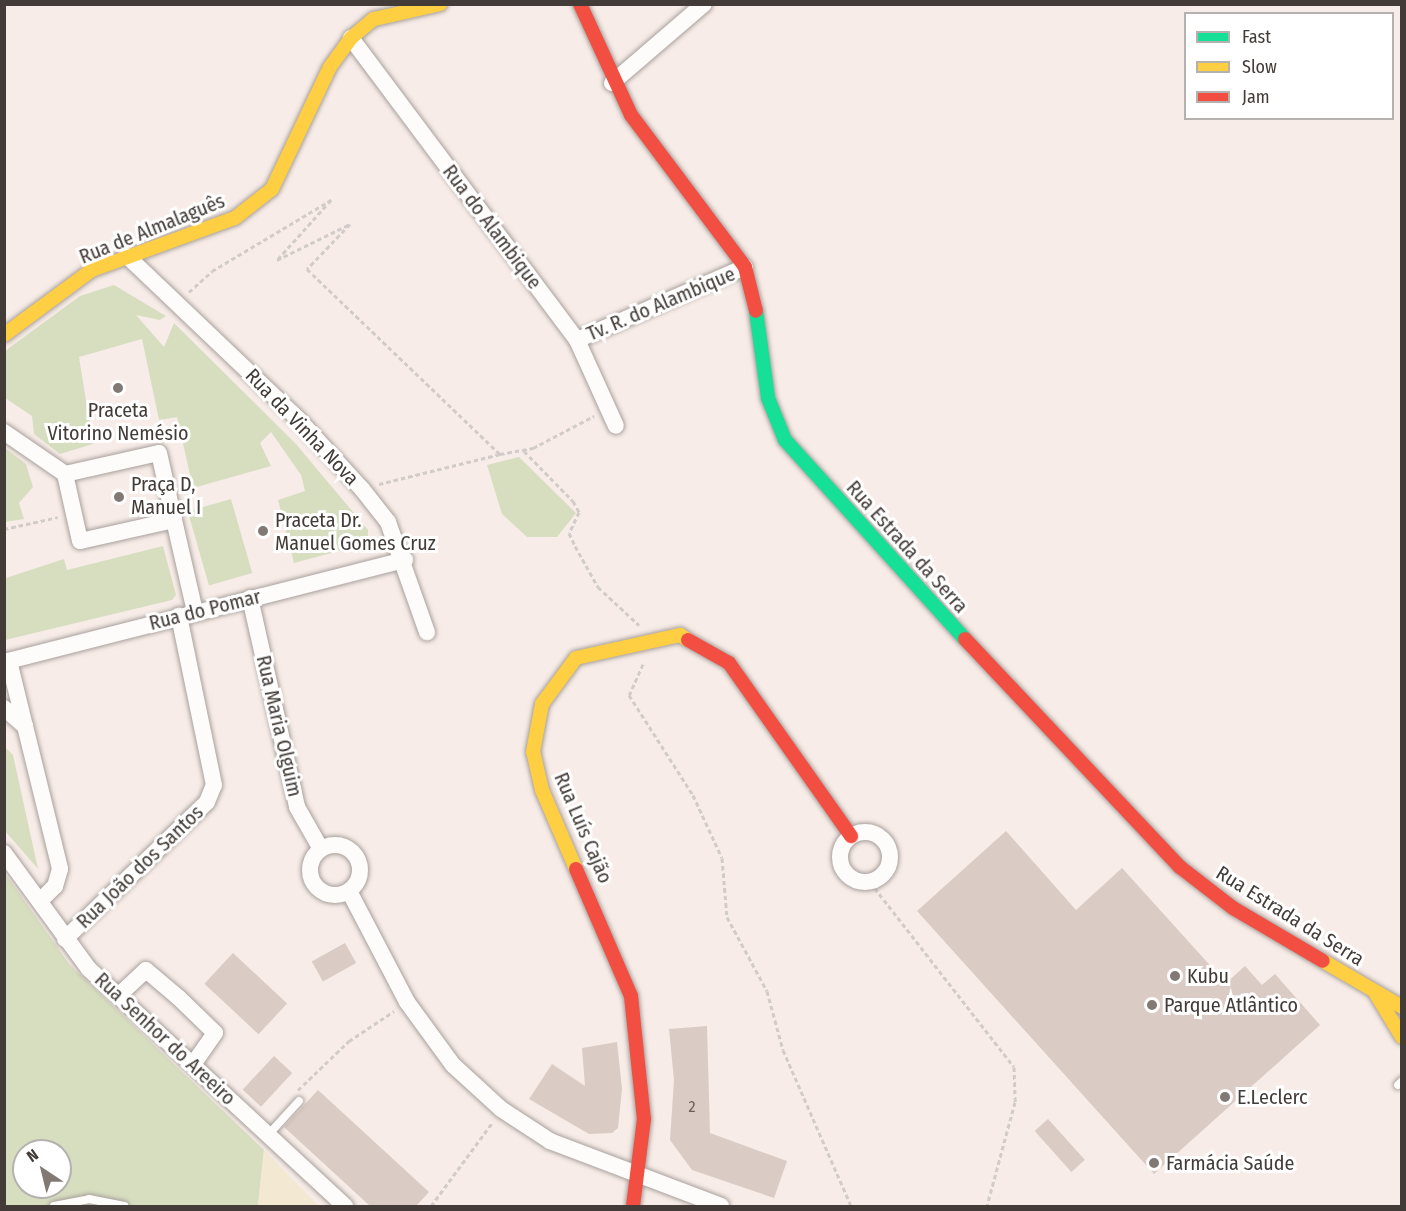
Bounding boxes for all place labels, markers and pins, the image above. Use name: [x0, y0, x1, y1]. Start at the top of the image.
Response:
marker: Praceta Vitorino Nemésio: [111, 381, 125, 395]
place label: Praceta Vitorino Nemésio: [47, 398, 189, 445]
place label: Praça D, Manuel I: [131, 473, 201, 520]
marker: Praça D, Manuel I: [112, 490, 126, 504]
place label: Praceta Dr. Manuel Gomes Cruz: [275, 508, 436, 555]
marker: Praceta Dr. Manuel Gomes Cruz: [256, 524, 270, 538]
place label: Kubu: [1187, 964, 1229, 988]
marker: Kubu: [1168, 969, 1182, 983]
place label: Parque Atlântico: [1164, 993, 1298, 1017]
marker: Parque Atlântico: [1145, 998, 1159, 1012]
place label: E.Leclerc: [1237, 1085, 1308, 1109]
marker: E.Leclerc: [1218, 1090, 1232, 1104]
place label: Farmácia Saúde: [1166, 1151, 1294, 1175]
marker: Farmácia Saúde: [1147, 1156, 1161, 1170]

